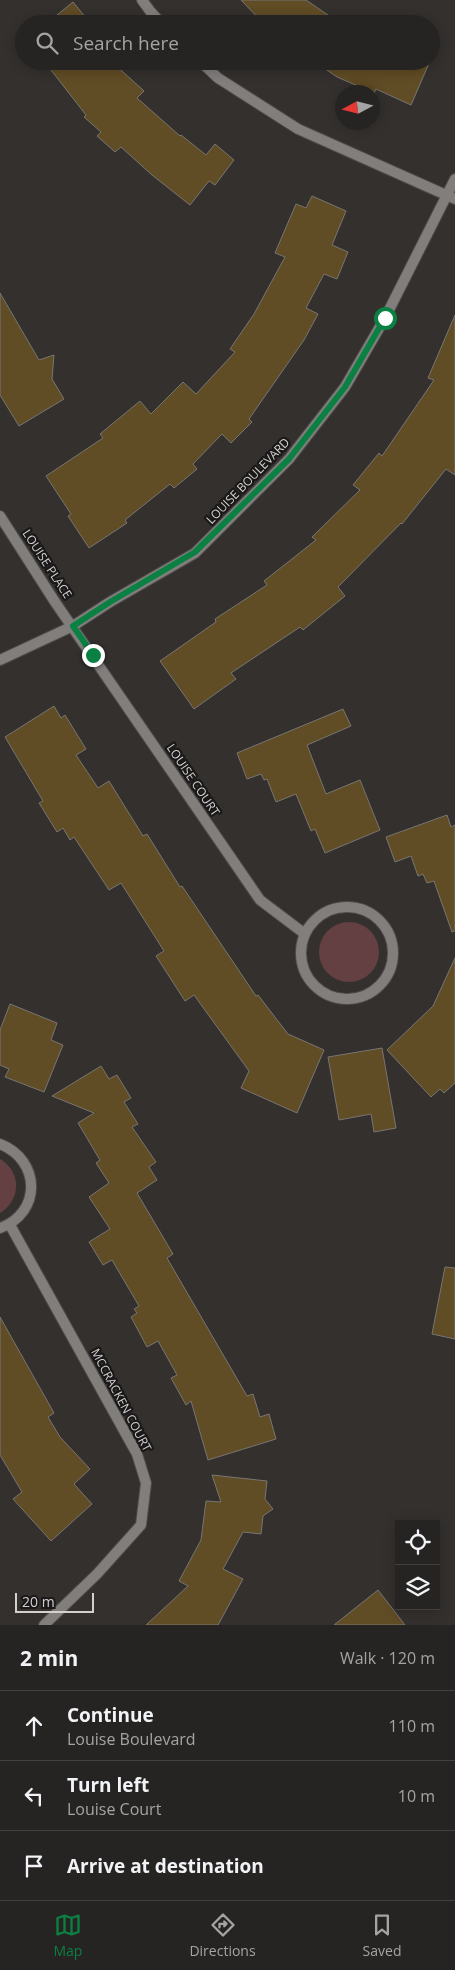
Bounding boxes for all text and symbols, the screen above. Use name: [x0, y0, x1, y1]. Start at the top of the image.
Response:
search box: [15, 15, 440, 70]
icon: search: [33, 29, 61, 57]
text: Search here: [73, 30, 179, 56]
north arrow: [335, 85, 380, 130]
route start: [374, 307, 397, 330]
street label: LOUISE BOULEVARD: [202, 434, 293, 527]
street label: LOUISE PLACE: [19, 526, 76, 602]
route end: [82, 644, 105, 667]
street label: LOUISE COURT: [163, 740, 224, 820]
street label: MCCRACKEN COURT: [87, 1345, 156, 1455]
map controls: [395, 1520, 440, 1610]
button: locate: [395, 1520, 440, 1565]
button: layers: [395, 1565, 440, 1610]
scale bar: [15, 1590, 94, 1613]
text: 20 m: [22, 1592, 55, 1611]
text: 2 min: [20, 1644, 78, 1672]
text: Walk · 120 m: [340, 1647, 435, 1669]
text: Continue: [67, 1702, 154, 1728]
icon: ahead: [20, 1712, 48, 1740]
text: 110 m: [389, 1715, 435, 1737]
text: Louise Boulevard: [67, 1728, 196, 1750]
text: Turn left: [67, 1772, 149, 1798]
icon: left: [20, 1782, 48, 1810]
text: 10 m: [398, 1785, 435, 1807]
text: Louise Court: [67, 1798, 161, 1820]
icon: arrive: [20, 1852, 48, 1880]
text: Arrive at destination: [67, 1853, 264, 1879]
tab: Map: [53, 1911, 82, 1960]
tab: Directions: [189, 1911, 256, 1960]
tab: Saved: [363, 1911, 401, 1960]

